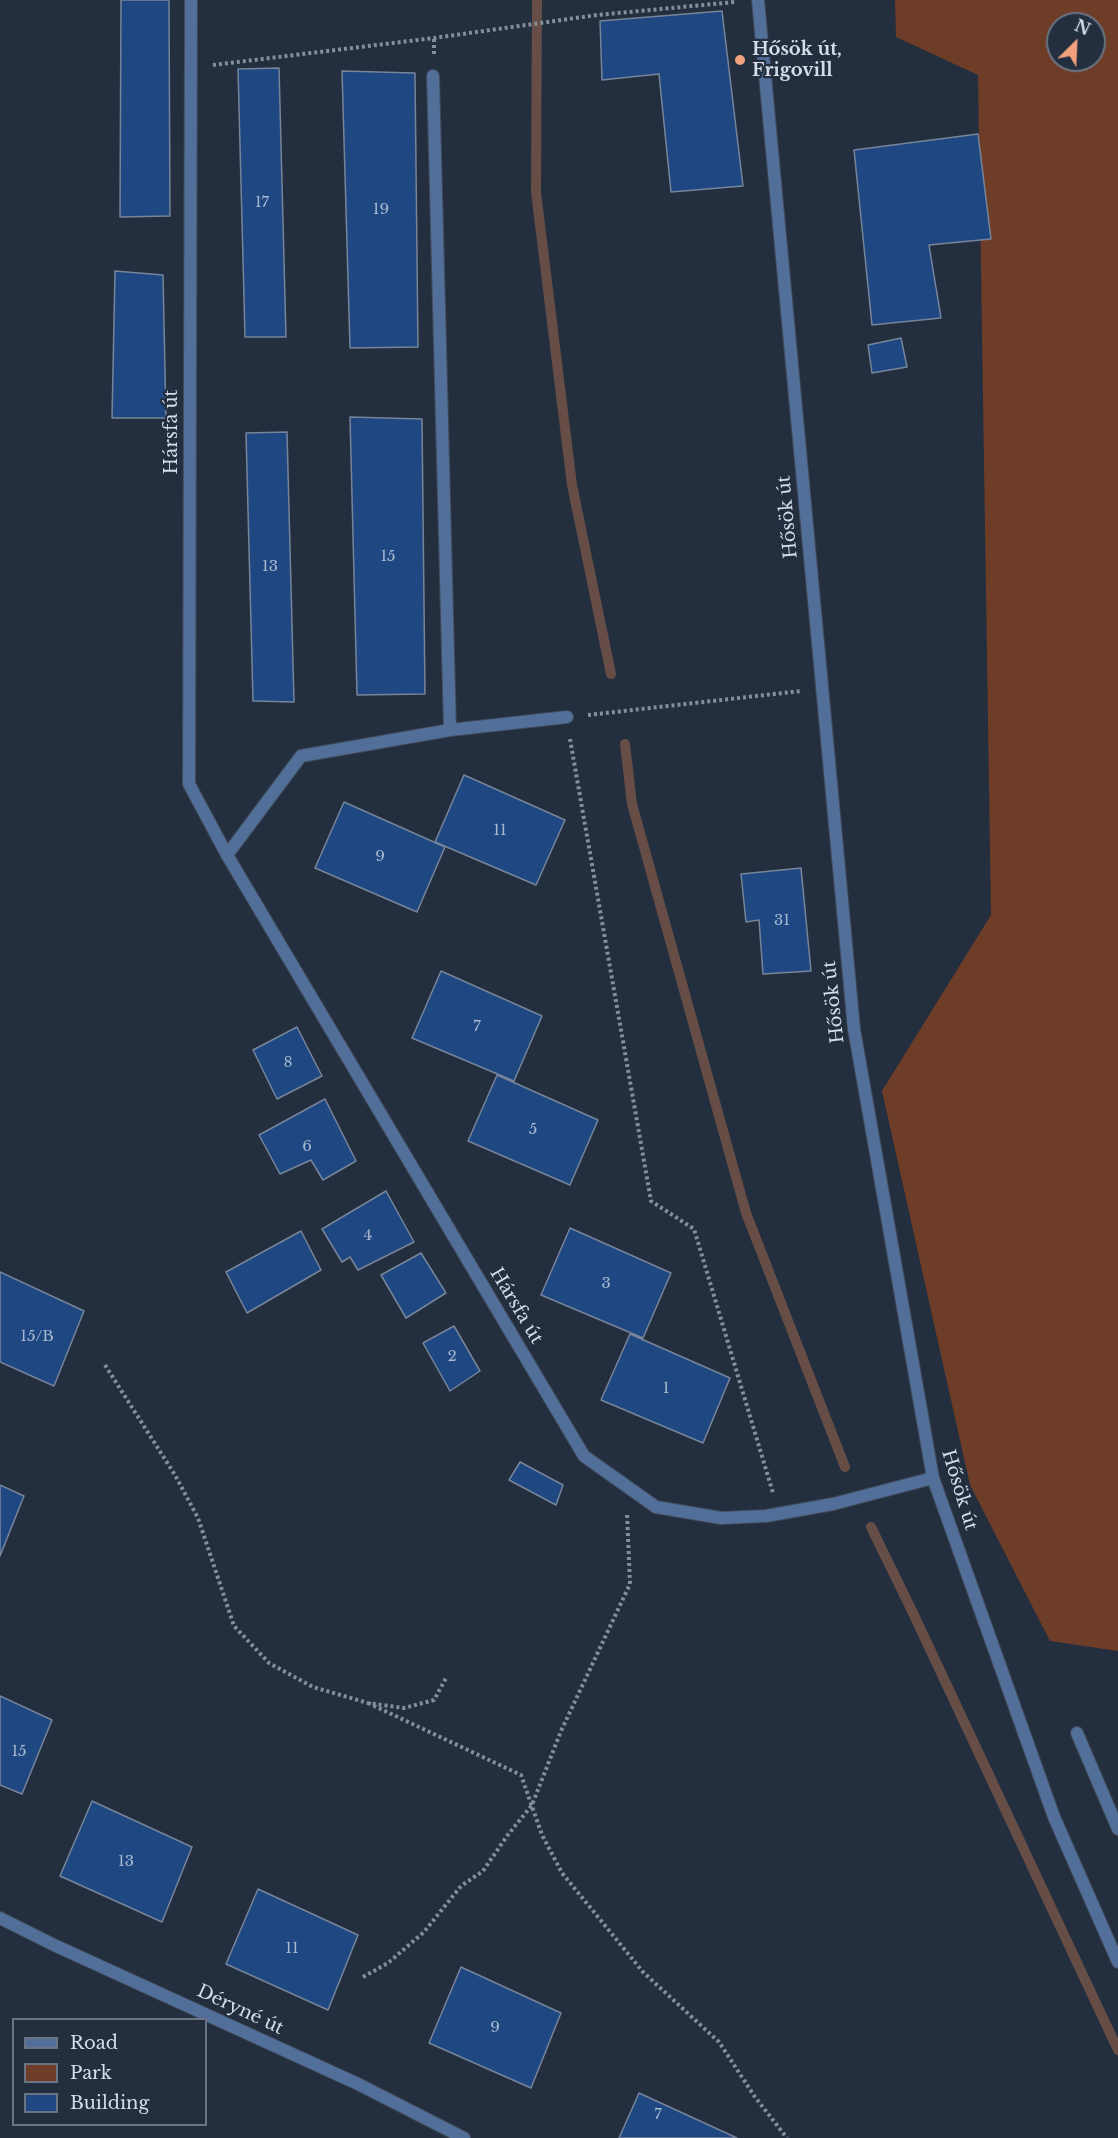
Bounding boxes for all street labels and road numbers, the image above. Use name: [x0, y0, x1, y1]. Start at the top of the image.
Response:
street label: Hársfa út: [161, 390, 183, 474]
street label: Hősök út: [774, 475, 802, 559]
street label: Hősök út: [819, 960, 849, 1044]
street label: Hársfa út: [485, 1264, 547, 1348]
street label: Hősök út: [937, 1447, 981, 1533]
street label: Déryné út: [193, 1981, 287, 2039]

